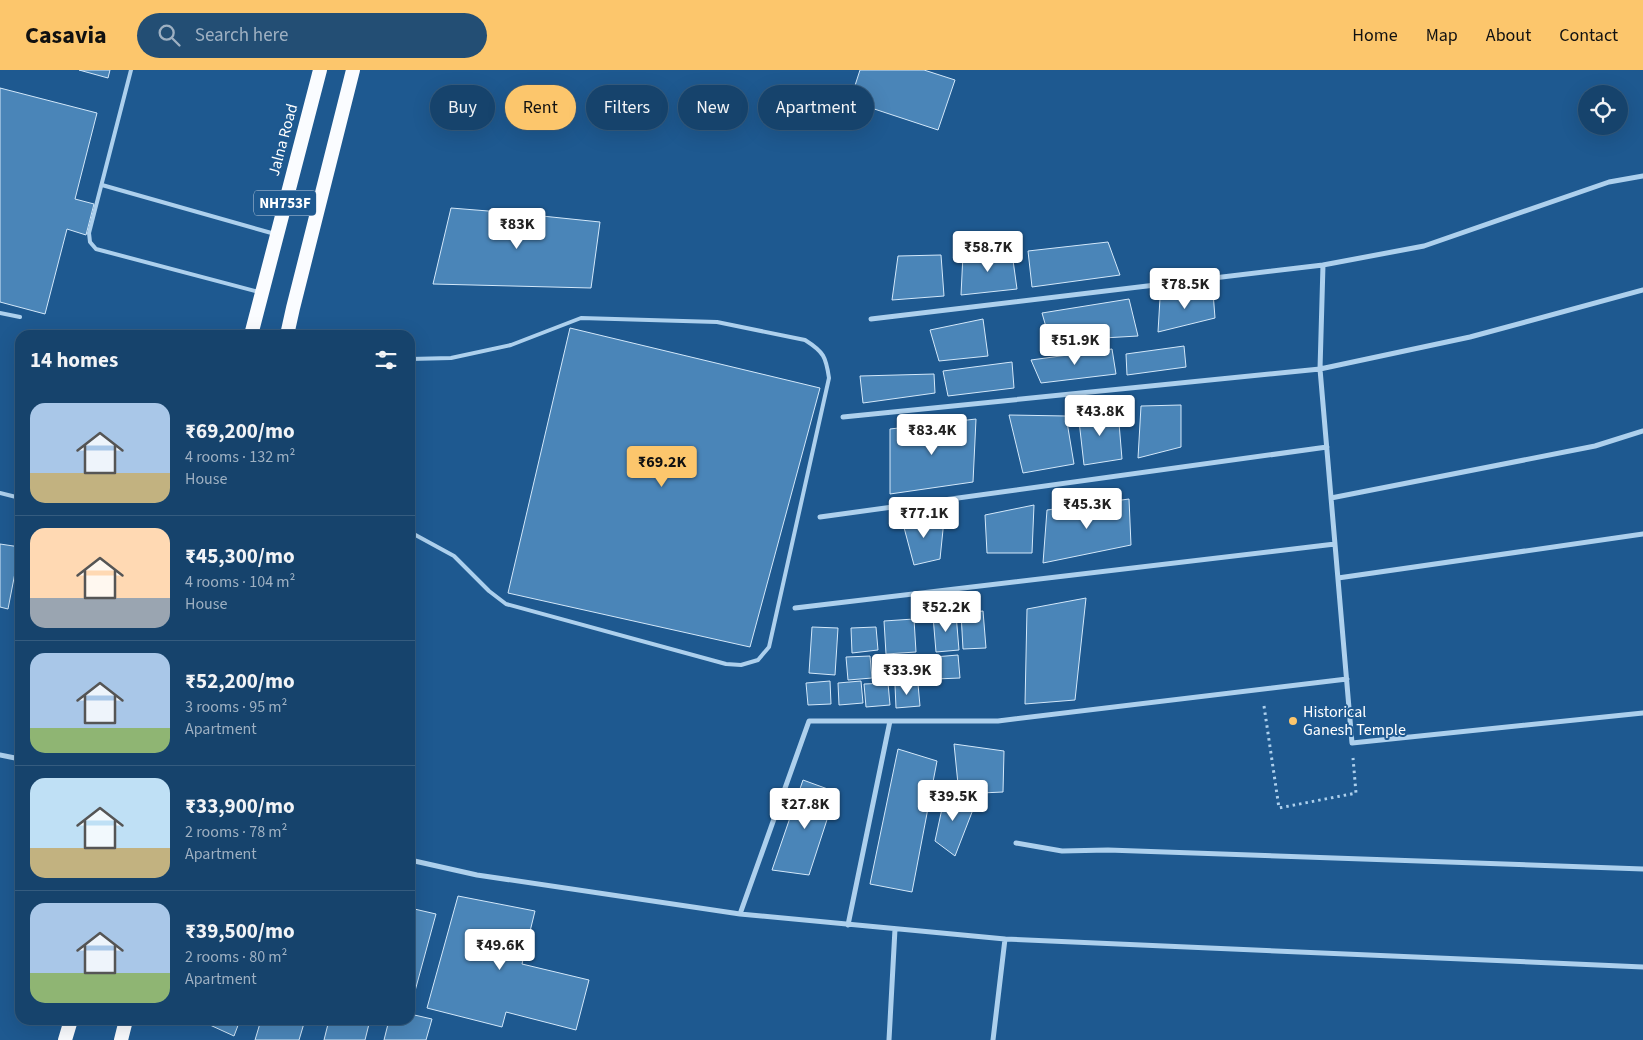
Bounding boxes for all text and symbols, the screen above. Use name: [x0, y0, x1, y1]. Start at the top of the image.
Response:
search box: [137, 13, 487, 58]
text: Casavia: [25, 18, 107, 53]
icon: search: [155, 21, 183, 49]
text: Search here: [195, 22, 288, 49]
text: Home: [1352, 23, 1398, 48]
text: Map: [1426, 23, 1458, 48]
text: About: [1486, 23, 1531, 48]
text: Contact: [1559, 23, 1618, 48]
chip: Buy: [430, 85, 495, 130]
chip: Rent: [505, 85, 576, 130]
chip: Filters: [586, 85, 668, 130]
chip: New: [678, 85, 748, 130]
chip: Apartment: [758, 85, 874, 130]
map controls: [1578, 85, 1628, 135]
button: locate: [1578, 85, 1628, 135]
street label: Jalna Road: [263, 101, 303, 179]
road number: NH753F: [254, 190, 316, 216]
pin: ₹83K: [487, 208, 547, 250]
text: ₹83K: [499, 213, 535, 235]
pin: ₹58.7K: [947, 230, 1029, 273]
text: ₹58.7K: [964, 236, 1012, 258]
pin: ₹78.5K: [1144, 268, 1226, 310]
text: ₹78.5K: [1161, 273, 1209, 295]
pin: ₹51.9K: [1034, 324, 1116, 366]
text: ₹51.9K: [1051, 329, 1099, 351]
text: 14 homes: [30, 345, 118, 375]
icon: filters: [372, 346, 400, 374]
pin: ₹43.8K: [1059, 394, 1141, 437]
text: ₹43.8K: [1076, 400, 1124, 422]
pin: ₹83.4K: [891, 414, 973, 456]
text: ₹69,200/mo: [185, 416, 295, 446]
text: ₹83.4K: [908, 419, 956, 441]
icon: home: [70, 423, 130, 483]
text: 4 rooms · 132 m²: [185, 446, 295, 468]
pin: ₹69.2K: [621, 446, 703, 488]
text: ₹69.2K: [638, 451, 686, 473]
text: House: [185, 468, 227, 490]
pin: ₹45.3K: [1046, 488, 1128, 530]
text: ₹45.3K: [1063, 493, 1111, 515]
pin: ₹77.1K: [883, 496, 965, 539]
text: ₹77.1K: [900, 502, 948, 524]
text: ₹45,300/mo: [185, 541, 295, 571]
icon: home: [70, 548, 130, 608]
text: 4 rooms · 104 m²: [185, 571, 295, 593]
pin: ₹52.2K: [905, 590, 987, 633]
text: House: [185, 593, 227, 615]
text: ₹52.2K: [922, 596, 970, 618]
pin: ₹33.9K: [866, 654, 948, 696]
text: ₹33.9K: [883, 659, 931, 681]
text: ₹52,200/mo: [185, 666, 295, 696]
icon: home: [70, 673, 130, 733]
text: 3 rooms · 95 m²: [185, 696, 287, 718]
place label: Historical Ganesh Temple: [1303, 701, 1406, 741]
marker: Historical Ganesh Temple: [1287, 715, 1299, 727]
text: Apartment: [185, 718, 257, 740]
pin: ₹39.5K: [912, 780, 994, 822]
text: ₹39.5K: [929, 785, 977, 807]
pin: ₹27.8K: [764, 788, 846, 830]
text: ₹33,900/mo: [185, 791, 295, 821]
text: ₹27.8K: [781, 793, 829, 815]
icon: home: [70, 798, 130, 858]
text: 2 rooms · 78 m²: [185, 821, 287, 843]
text: Apartment: [185, 843, 257, 865]
text: ₹39,500/mo: [185, 916, 295, 946]
icon: home: [70, 923, 130, 983]
pin: ₹49.6K: [459, 928, 541, 971]
text: ₹49.6K: [476, 934, 524, 956]
text: 2 rooms · 80 m²: [185, 946, 287, 968]
text: Apartment: [185, 968, 257, 990]

